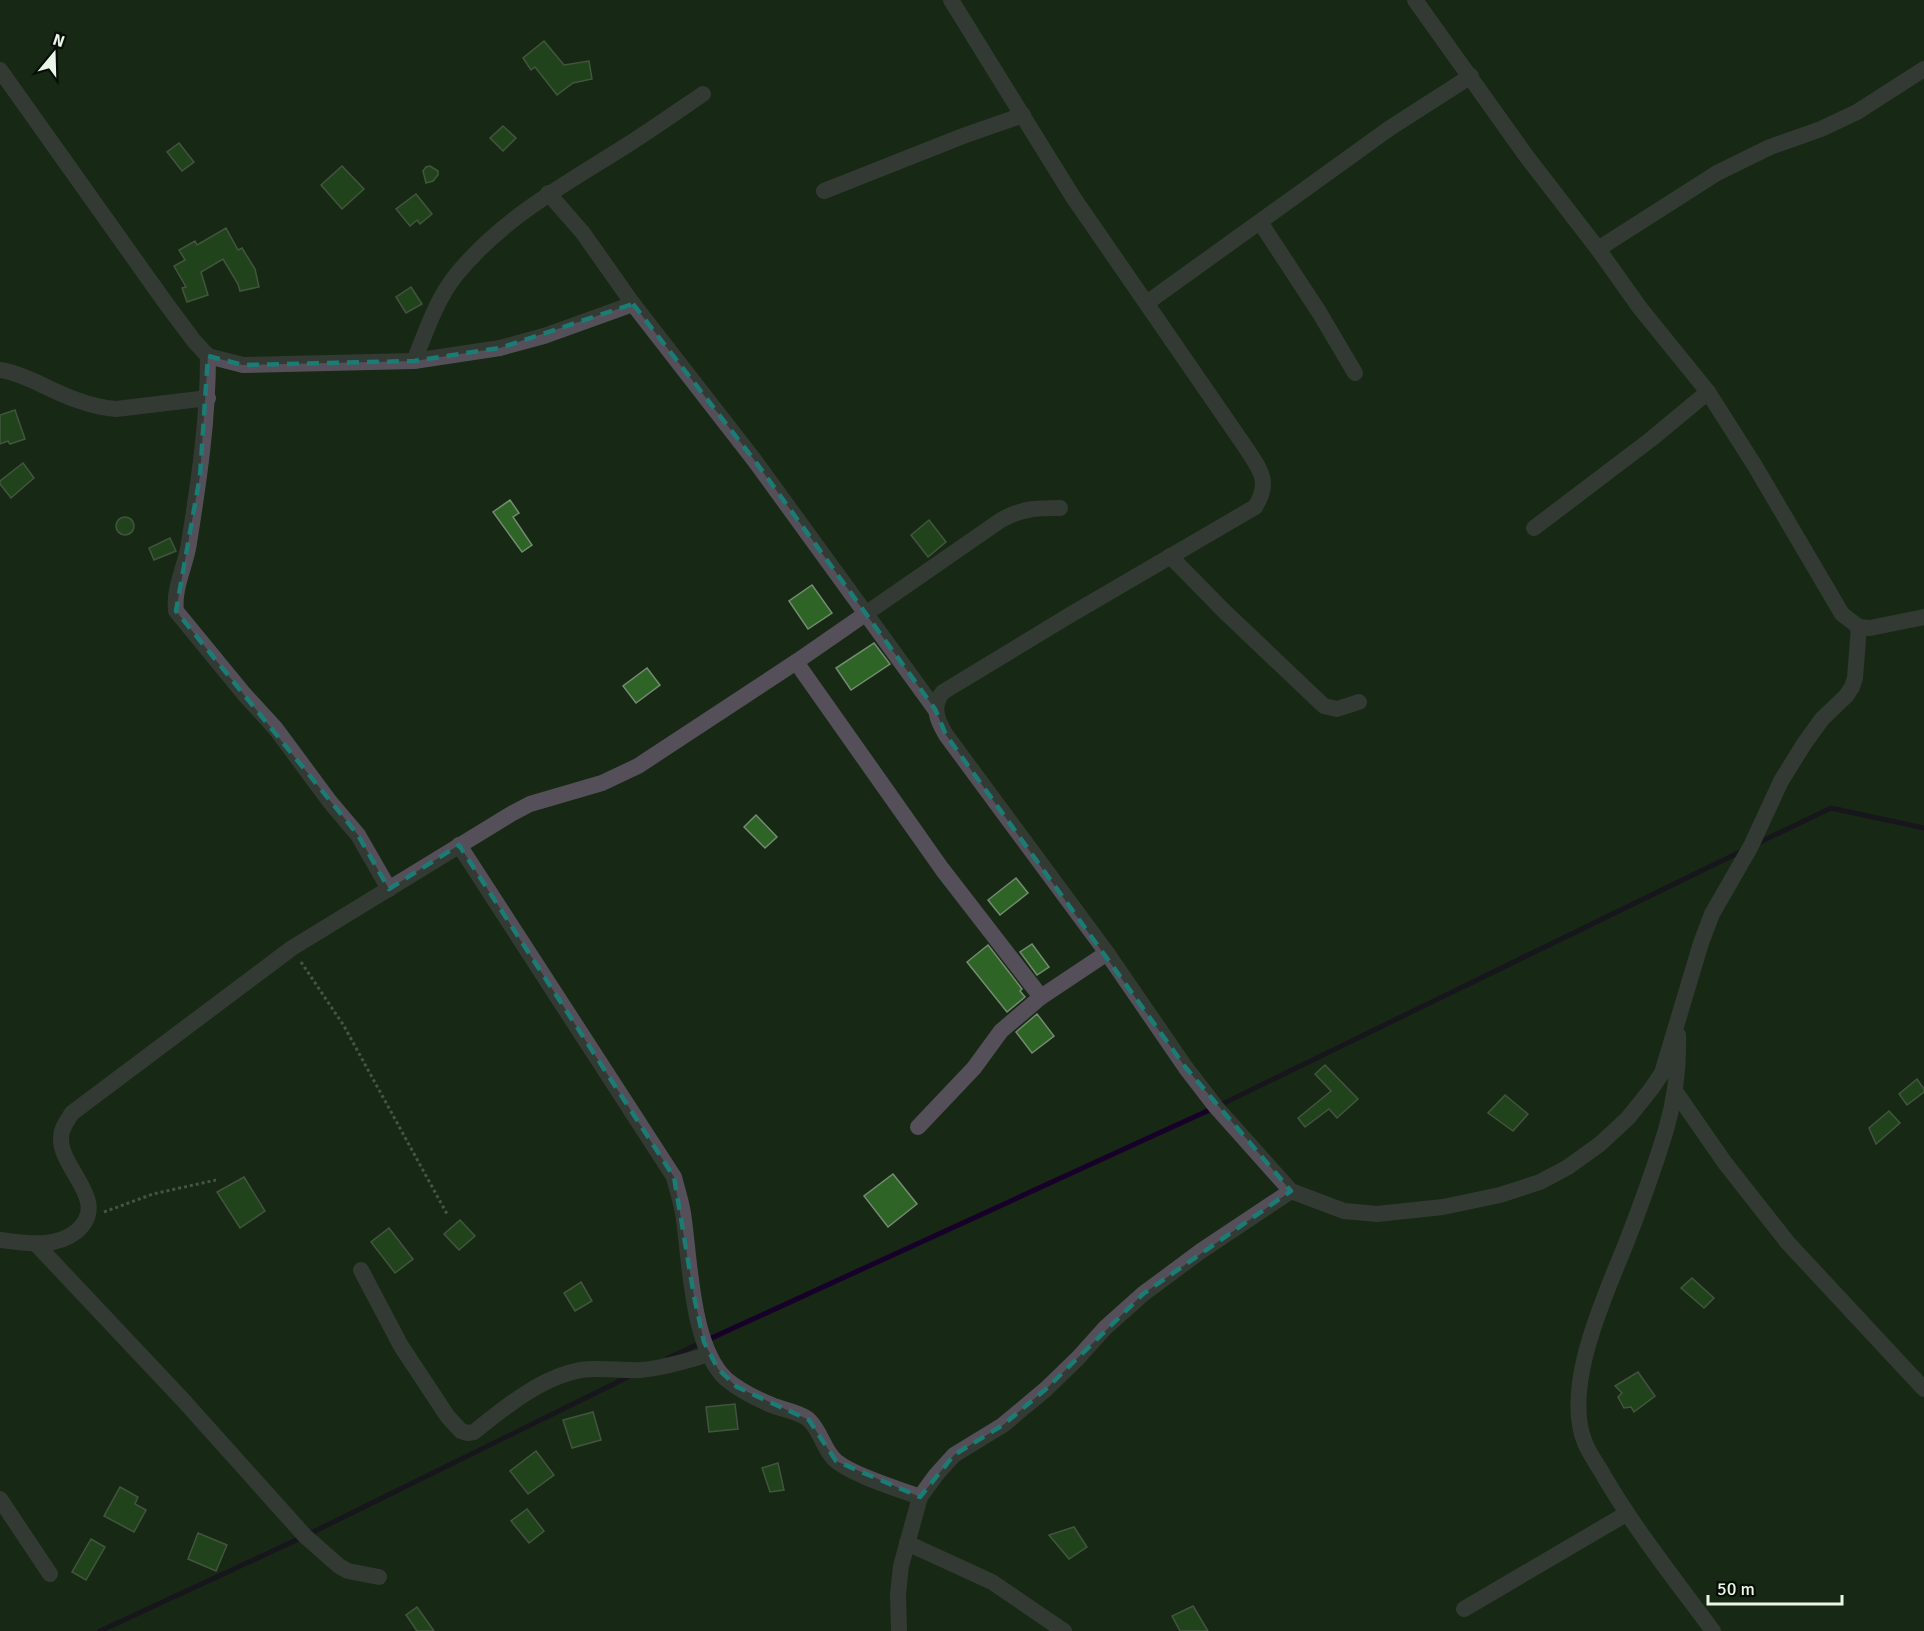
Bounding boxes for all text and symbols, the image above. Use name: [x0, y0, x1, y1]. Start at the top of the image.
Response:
north arrow: [24, 24, 84, 84]
text: N: [50, 29, 67, 52]
scale bar: [1708, 1568, 1842, 1606]
text: 50 m: [1717, 1578, 1755, 1600]

